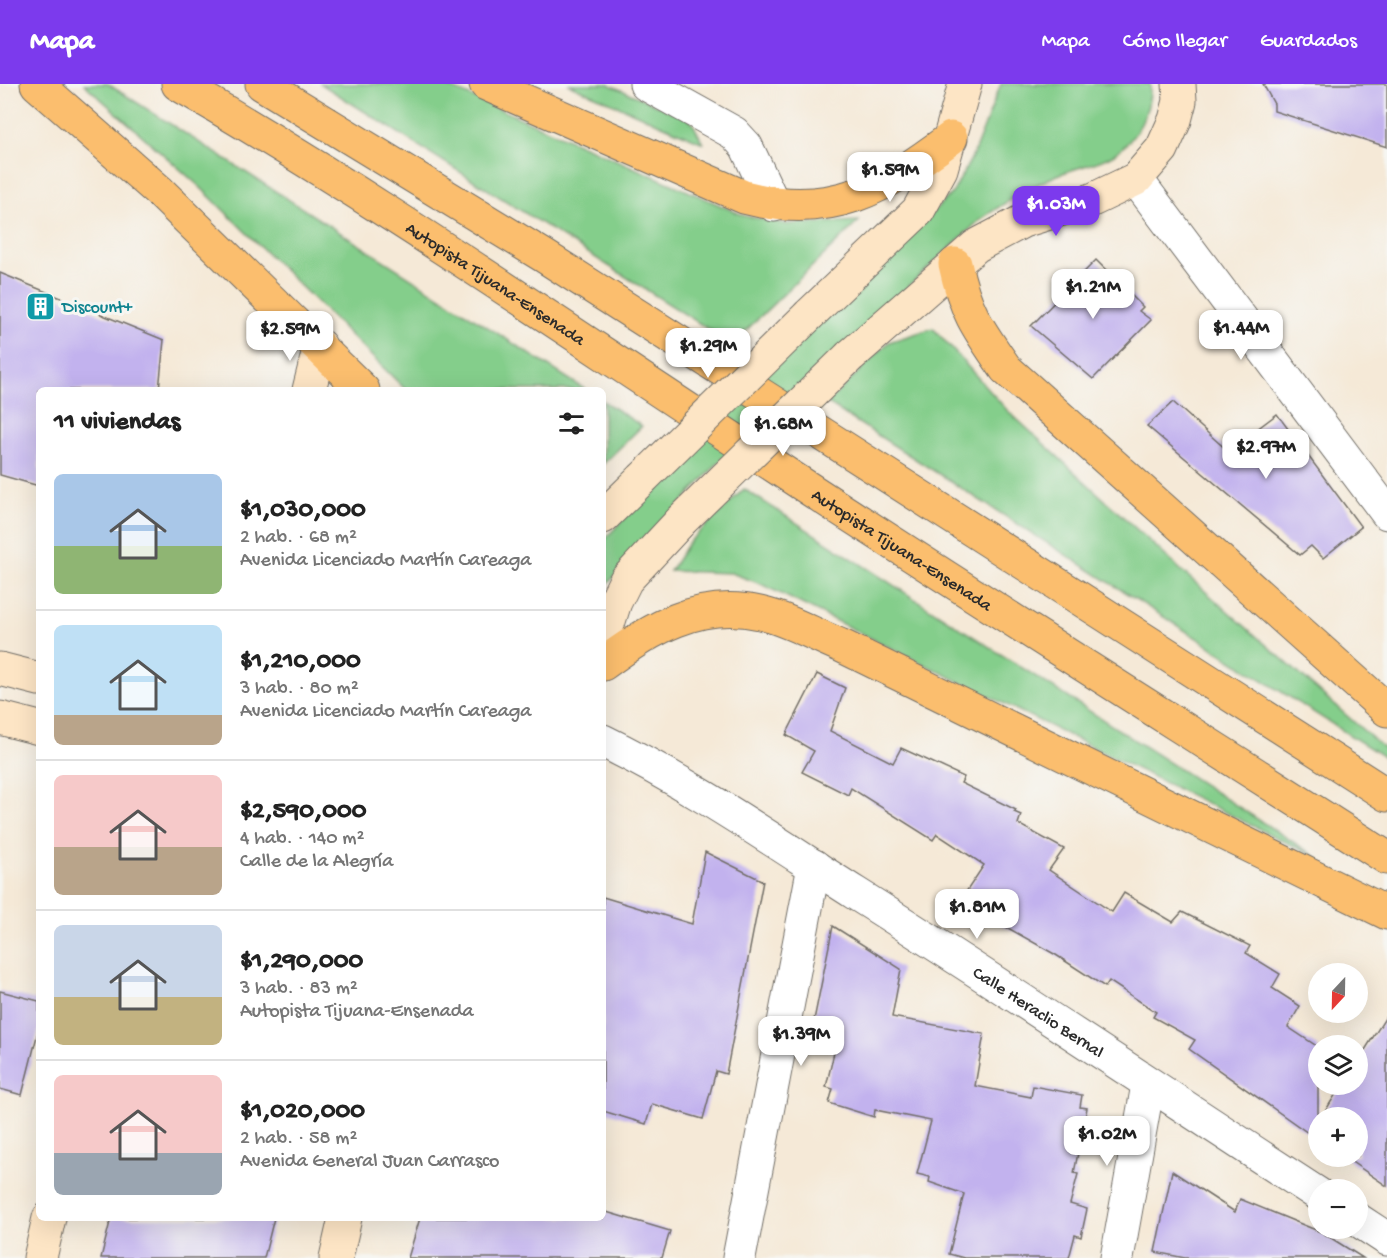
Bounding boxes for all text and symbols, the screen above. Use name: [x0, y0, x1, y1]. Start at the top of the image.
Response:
text: Mapa: [30, 26, 94, 59]
text: Mapa: [1041, 30, 1090, 55]
text: Cómo llegar: [1123, 30, 1227, 55]
text: Guardados: [1260, 30, 1357, 55]
pin: $1.59M: [841, 152, 939, 203]
text: $1.59M: [861, 160, 919, 183]
pin: $1.03M: [1007, 186, 1105, 237]
text: $1.03M: [1027, 194, 1085, 217]
street label: Autopista Tijuana-Ensenada: [401, 218, 589, 352]
pin: $1.21M: [1044, 269, 1142, 320]
text: $1.21M: [1065, 277, 1121, 300]
building icon: Discount+: [25, 290, 57, 322]
place label: Discount+: [61, 298, 133, 319]
pin: $1.44M: [1192, 310, 1290, 361]
pin: $2.59M: [241, 311, 339, 362]
text: $1.44M: [1213, 318, 1269, 341]
text: $2.59M: [260, 319, 320, 342]
pin: $1.29M: [659, 328, 757, 379]
text: $1.29M: [679, 336, 737, 359]
pin: $1.68M: [734, 406, 832, 457]
icon: filters: [555, 407, 588, 440]
text: 11 viviendas: [54, 408, 180, 439]
text: $1.68M: [754, 414, 812, 437]
pin: $2.97M: [1217, 429, 1315, 480]
text: $2.97M: [1236, 437, 1296, 460]
street label: Autopista Tijuana-Ensenada: [807, 485, 996, 618]
text: $1,030,000: [240, 496, 366, 527]
icon: home: [102, 498, 174, 570]
text: 2 hab. · 68 m²: [240, 527, 357, 550]
text: Avenida Licenciado Martín Careaga: [240, 550, 531, 573]
text: $1,210,000: [240, 647, 361, 678]
icon: home: [102, 649, 174, 721]
text: 3 hab. · 80 m²: [240, 678, 359, 701]
text: Avenida Licenciado Martín Careaga: [240, 701, 531, 724]
text: $2,590,000: [240, 797, 367, 828]
icon: home: [102, 799, 174, 871]
text: 4 hab. · 140 m²: [240, 828, 364, 851]
text: Calle de la Alegría: [240, 851, 393, 874]
pin: $1.81M: [928, 889, 1026, 940]
text: $1.81M: [949, 897, 1005, 920]
text: $1,290,000: [240, 947, 363, 978]
icon: home: [102, 949, 174, 1021]
street label: Calle Heraclio Bernal: [968, 963, 1107, 1064]
north arrow: [1308, 963, 1368, 1023]
map controls: [1308, 963, 1368, 1239]
text: 3 hab. · 83 m²: [240, 978, 358, 1001]
text: Autopista Tijuana-Ensenada: [240, 1001, 474, 1024]
pin: $1.39M: [752, 1016, 850, 1067]
text: $1.39M: [772, 1024, 830, 1047]
button: layers: [1308, 1035, 1368, 1095]
text: $1,020,000: [240, 1097, 365, 1128]
icon: home: [102, 1099, 174, 1171]
button: +: [1308, 1107, 1368, 1167]
pin: $1.02M: [1058, 1116, 1156, 1167]
text: $1.02M: [1078, 1124, 1136, 1147]
text: 2 hab. · 58 m²: [240, 1128, 357, 1151]
text: Avenida General Juan Carrasco: [240, 1151, 500, 1174]
button: −: [1308, 1179, 1368, 1239]

